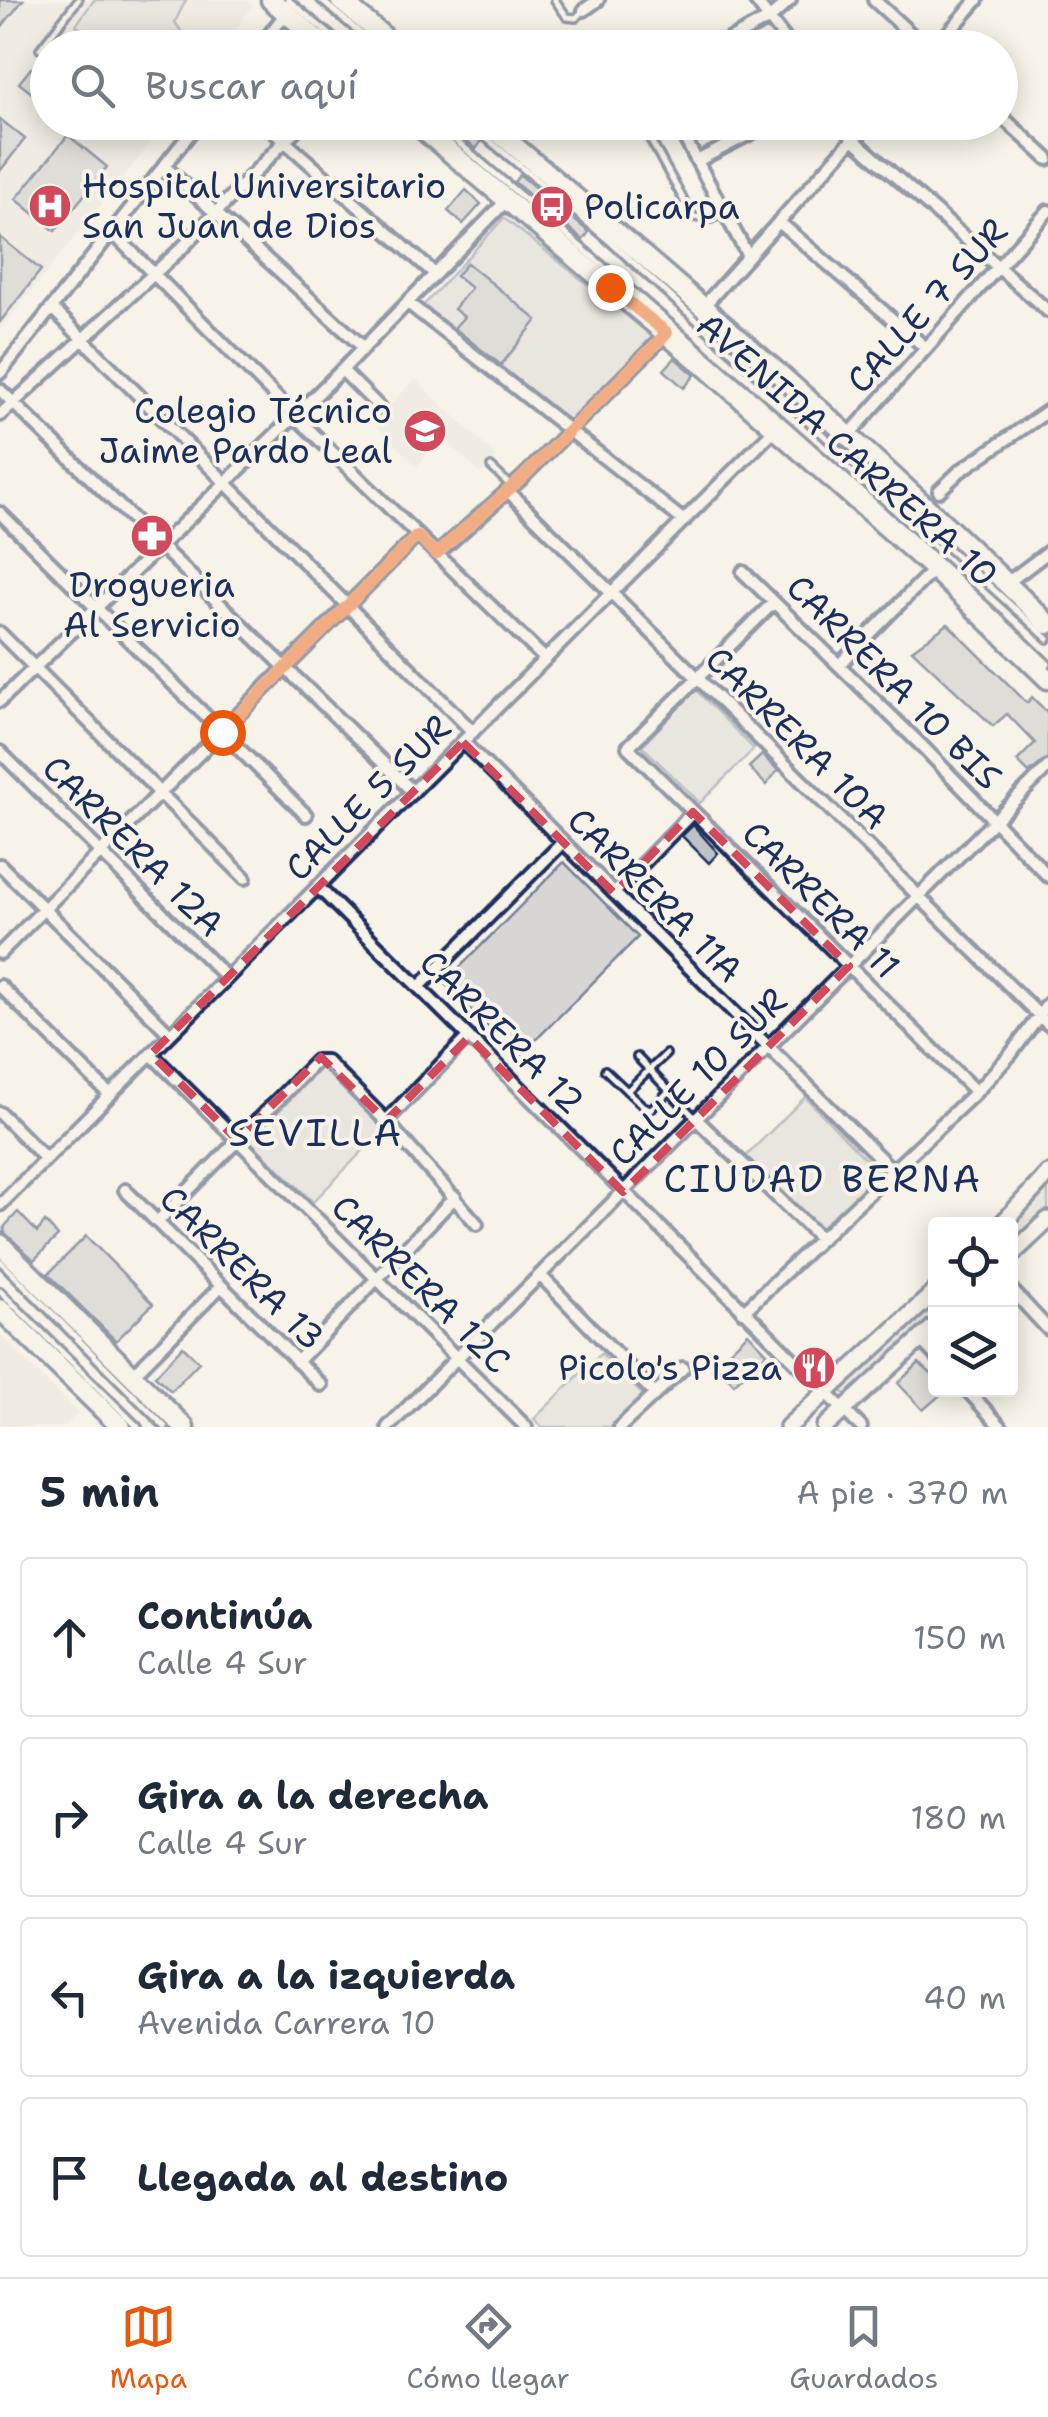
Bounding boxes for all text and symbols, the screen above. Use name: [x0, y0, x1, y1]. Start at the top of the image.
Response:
search box: [30, 30, 1018, 140]
icon: search: [65, 58, 120, 113]
text: Buscar aquí: [145, 60, 358, 111]
place label: Hospital Universitario San Juan de Dios: [82, 162, 446, 249]
hospital icon: Hospital Universitario San Juan de Dios: [27, 183, 73, 229]
place label: Policarpa: [584, 183, 740, 230]
bus stop icon: Policarpa: [529, 184, 575, 230]
street label: CALLE 7 SUR: [836, 208, 1018, 403]
route end: [588, 265, 634, 311]
street label: AVENIDA CARRERA 10: [687, 302, 1008, 598]
place label: Colegio Técnico Jaime Pardo Leal: [99, 387, 392, 474]
school or university icon: Colegio Técnico Jaime Pardo Leal: [402, 408, 448, 454]
pharmacy icon: Drogueria Al Servicio: [129, 513, 175, 559]
place label: Drogueria Al Servicio: [63, 561, 241, 648]
street label: CARRERA 10 BIS: [776, 564, 1012, 800]
street label: CARRERA 10A: [696, 636, 899, 839]
street label: CALLE 5 SUR: [275, 705, 461, 891]
route start: [200, 710, 246, 756]
street label: CARRERA 12A: [32, 745, 234, 947]
street label: CARRERA 11A: [557, 797, 753, 993]
street label: CARRERA 11: [732, 810, 911, 989]
street label: CARRERA 12: [410, 939, 595, 1124]
street label: CALLE 10 SUR: [599, 978, 797, 1176]
district label: SEVILLA: [228, 1107, 404, 1158]
district label: CIUDAD BERNA: [663, 1153, 983, 1204]
street label: CARRERA 13: [150, 1175, 335, 1360]
street label: CARRERA 12C: [322, 1184, 521, 1383]
map controls: [928, 1217, 1018, 1397]
button: locate: [928, 1217, 1018, 1307]
button: layers: [928, 1307, 1018, 1397]
place label: Picolo's Pizza: [558, 1344, 782, 1391]
restaurant icon: Picolo's Pizza: [791, 1345, 837, 1391]
text: 5 min: [40, 1464, 159, 1520]
text: A pie · 370 m: [797, 1471, 1008, 1514]
text: Continúa: [137, 1590, 312, 1641]
icon: ahead: [42, 1610, 97, 1665]
text: 150 m: [913, 1616, 1006, 1659]
text: Calle 4 Sur: [137, 1641, 308, 1684]
text: Gira a la derecha: [137, 1770, 489, 1821]
icon: right: [42, 1790, 97, 1845]
text: 180 m: [910, 1796, 1006, 1839]
text: Calle 4 Sur: [137, 1821, 308, 1864]
text: Gira a la izquierda: [137, 1950, 515, 2001]
icon: left: [42, 1970, 97, 2025]
text: 40 m: [923, 1976, 1006, 2019]
text: Avenida Carrera 10: [137, 2001, 436, 2044]
icon: arrive: [42, 2150, 97, 2205]
text: Llegada al destino: [137, 2152, 508, 2203]
tab: Mapa: [110, 2299, 187, 2397]
tab: Cómo llegar: [407, 2299, 570, 2397]
tab: Guardados: [789, 2299, 938, 2397]

